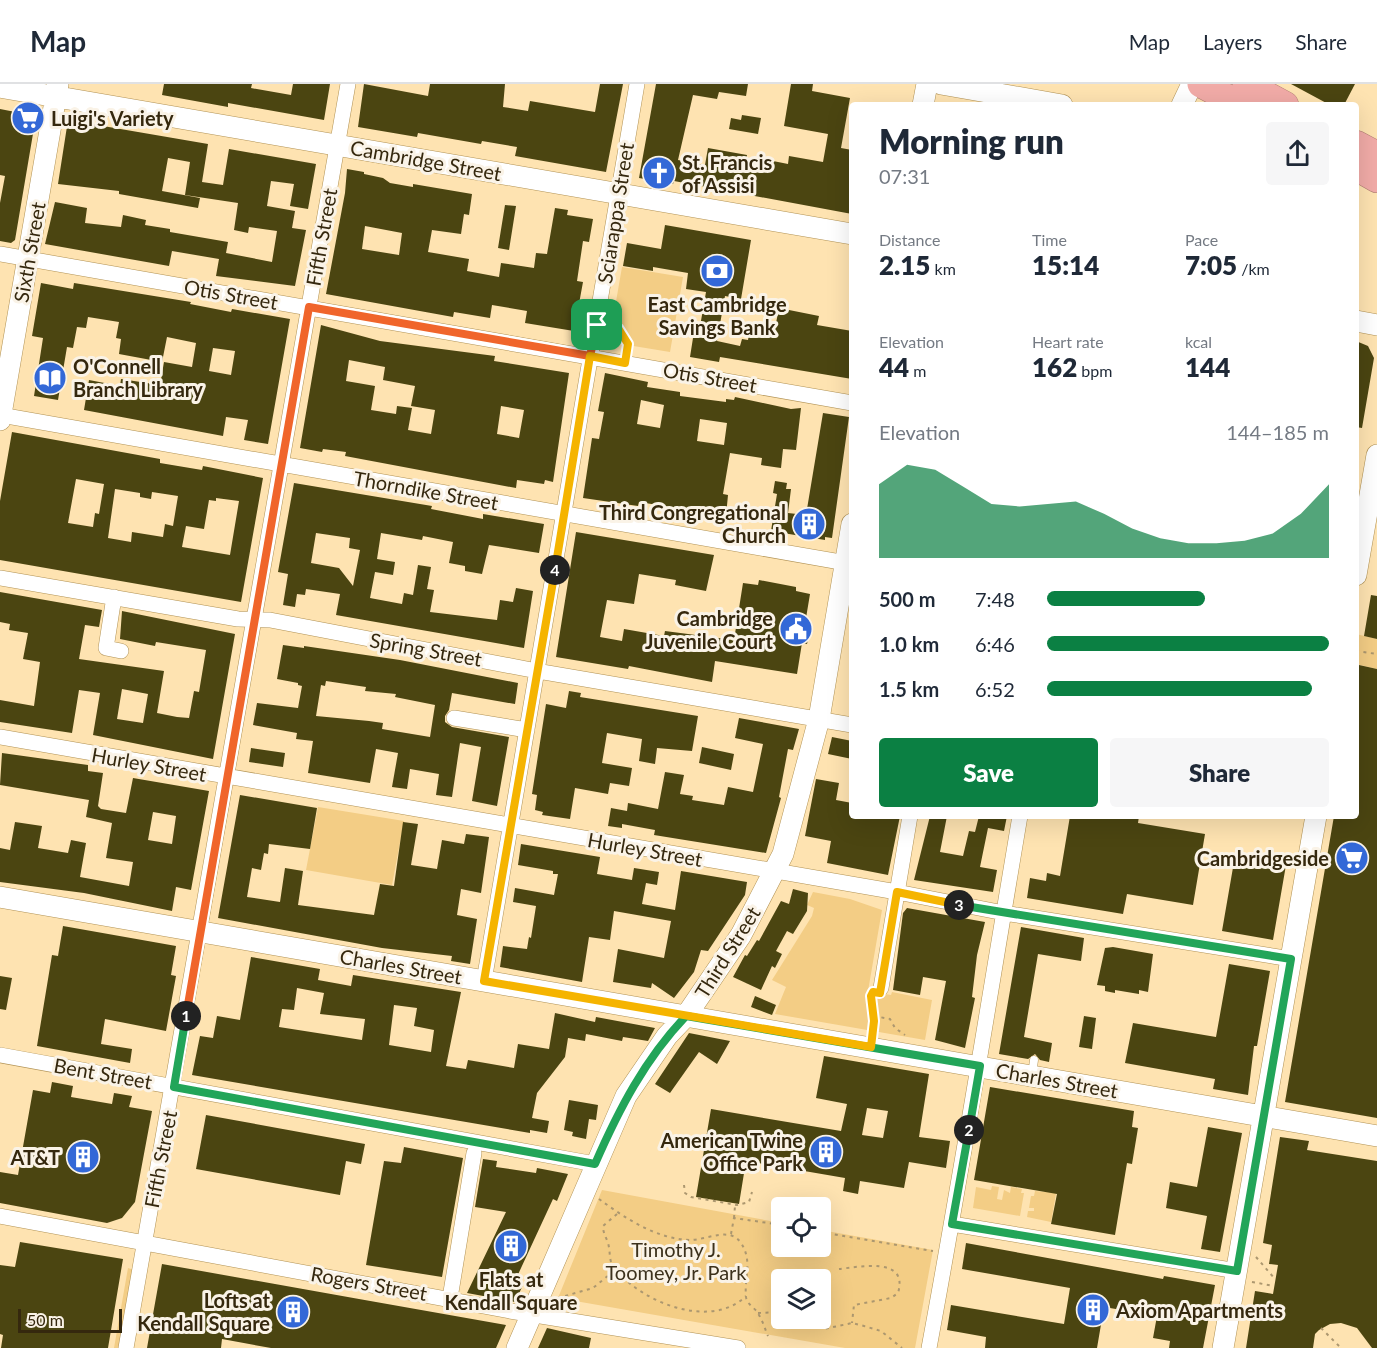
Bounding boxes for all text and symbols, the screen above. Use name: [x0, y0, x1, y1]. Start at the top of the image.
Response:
text: Map: [30, 24, 86, 58]
text: Map: [1129, 29, 1170, 54]
text: Layers: [1203, 29, 1262, 54]
text: Share: [1295, 29, 1347, 54]
supermarket icon: Luigi's Variety: [10, 100, 46, 136]
place label: Luigi's Variety: [51, 106, 174, 130]
text: Morning run: [879, 121, 1064, 161]
button: share: [1266, 122, 1329, 185]
street label: Cambridge Street: [349, 135, 503, 185]
street label: Sciarappa Street: [592, 141, 638, 285]
place label: St. Francis of Assisi: [682, 150, 773, 197]
church icon: St. Francis of Assisi: [641, 155, 677, 191]
text: 07:31: [879, 164, 930, 188]
street label: Fifth Street: [301, 186, 341, 288]
street label: Sixth Street: [8, 200, 50, 304]
text: Distance: [879, 230, 940, 249]
text: Time: [1032, 230, 1067, 249]
text: Pace: [1185, 230, 1218, 249]
text: 2.15: [879, 249, 930, 281]
text: 15:14: [1032, 249, 1099, 281]
text: 7:05: [1185, 249, 1237, 281]
bank icon: East Cambridge Savings Bank: [699, 253, 735, 289]
text: km: [930, 259, 956, 278]
text: /km: [1237, 259, 1270, 278]
street label: Otis Street: [182, 274, 280, 314]
place label: East Cambridge Savings Bank: [647, 292, 787, 339]
pin: [571, 299, 622, 350]
icon: arrive: [580, 308, 613, 341]
text: Elevation: [879, 332, 944, 351]
text: Heart rate: [1032, 332, 1104, 351]
text: kcal: [1185, 332, 1212, 351]
text: 44: [879, 351, 909, 383]
text: 162: [1032, 351, 1077, 383]
text: 144: [1185, 351, 1230, 383]
place label: O'Connell Branch Library: [73, 354, 203, 401]
street label: Otis Street: [661, 357, 759, 397]
library icon: O'Connell Branch Library: [32, 360, 68, 396]
text: m: [909, 361, 926, 380]
text: bpm: [1077, 361, 1112, 380]
text: Elevation: [879, 420, 960, 444]
text: 144–185 m: [1226, 420, 1329, 444]
street label: Thorndike Street: [352, 465, 500, 515]
place label: Third Congregational Church: [599, 500, 786, 547]
building icon: Third Congregational Church: [791, 506, 827, 542]
pin: 4: [540, 555, 570, 585]
text: 4: [550, 560, 560, 579]
text: 500 m: [879, 587, 935, 611]
text: 7:48: [975, 587, 1015, 611]
place label: Cambridge Juvenile Court: [645, 606, 774, 653]
public building icon: Cambridge Juvenile Court: [778, 611, 814, 647]
street label: Spring Street: [368, 627, 484, 671]
text: 1.0 km: [879, 632, 939, 656]
text: 6:46: [975, 632, 1015, 656]
text: 1.5 km: [879, 677, 939, 701]
text: 6:52: [975, 677, 1015, 701]
button: Save: [879, 738, 1098, 807]
button: Share: [1110, 738, 1329, 807]
street label: Hurley Street: [90, 742, 208, 786]
street label: Hurley Street: [586, 827, 704, 871]
supermarket icon: Cambridgeside: [1334, 840, 1370, 876]
place label: Cambridgeside: [1197, 846, 1329, 870]
pin: 3: [944, 890, 974, 920]
text: 3: [954, 895, 964, 914]
street label: Third Street: [689, 902, 765, 1002]
street label: Charles Street: [338, 943, 464, 989]
pin: 1: [171, 1001, 201, 1031]
text: 1: [181, 1006, 191, 1025]
street label: Bent Street: [52, 1053, 154, 1093]
street label: Charles Street: [994, 1057, 1120, 1103]
street label: Fifth Street: [139, 1108, 181, 1210]
pin: 2: [954, 1115, 984, 1145]
text: 2: [964, 1120, 974, 1139]
place label: American Twine Office Park: [659, 1128, 803, 1175]
building icon: American Twine Office Park: [808, 1134, 844, 1170]
building icon: AT&T: [65, 1139, 101, 1175]
place label: AT&T: [10, 1145, 60, 1169]
map controls: [771, 1197, 831, 1329]
button: locate: [771, 1197, 831, 1257]
building icon: Flats at Kendall Square: [493, 1228, 529, 1264]
park label: Timothy J. Toomey, Jr. Park: [605, 1237, 747, 1284]
street label: Rogers Street: [309, 1261, 429, 1305]
place label: Flats at Kendall Square: [445, 1267, 578, 1314]
button: layers: [771, 1269, 831, 1329]
place label: Lofts at Kendall Square: [137, 1288, 271, 1335]
building icon: Axiom Apartments: [1075, 1292, 1111, 1328]
building icon: Lofts at Kendall Square: [275, 1294, 311, 1330]
place label: Axiom Apartments: [1115, 1298, 1283, 1322]
scale bar: [18, 1306, 122, 1334]
text: 50 m: [27, 1310, 63, 1329]

